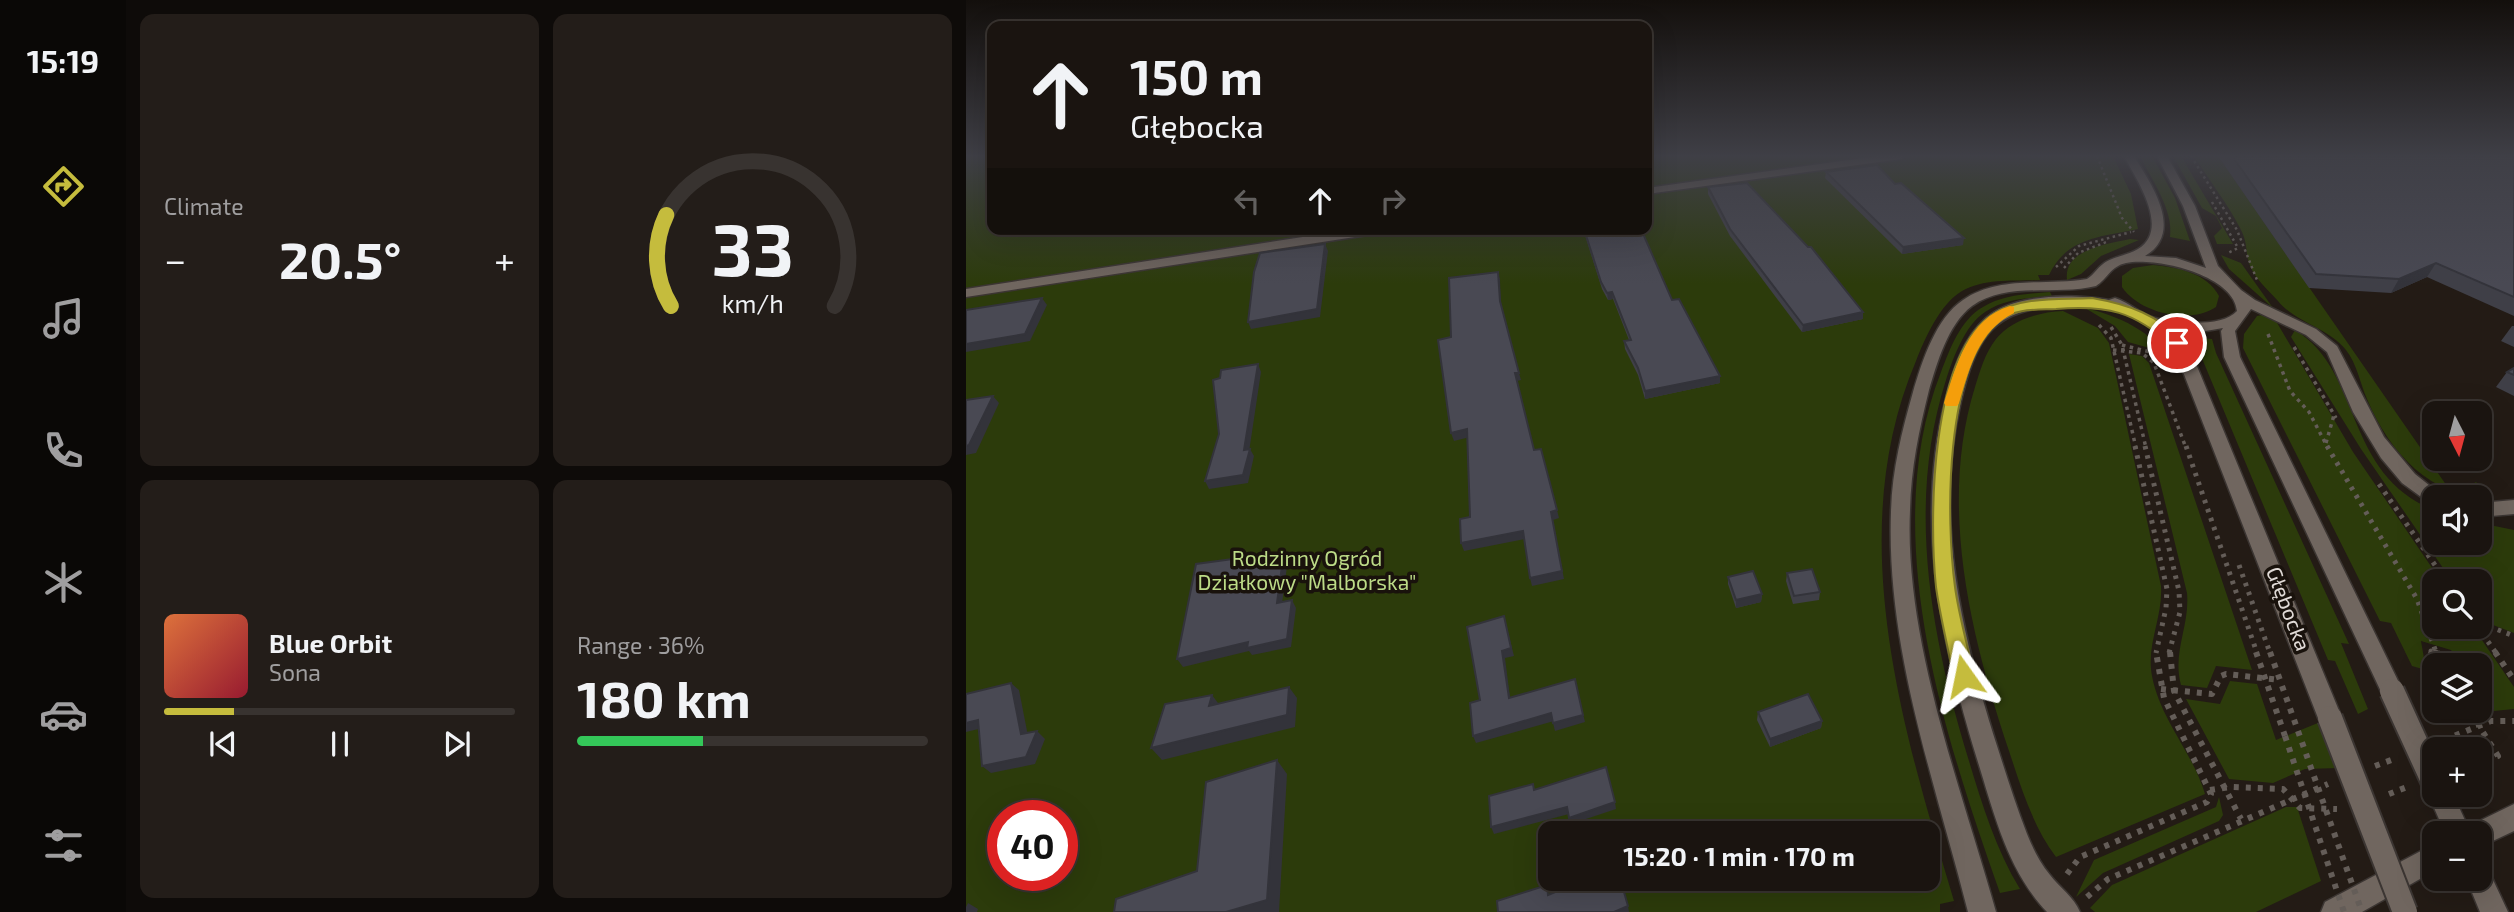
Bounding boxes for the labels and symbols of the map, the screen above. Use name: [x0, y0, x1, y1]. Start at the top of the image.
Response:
pin: [2147, 313, 2207, 373]
north arrow: [2422, 401, 2492, 471]
park label: Rodzinny Ogród Działkowy "Malborska": [1198, 545, 1416, 594]
street label: Głębocka: [2262, 563, 2317, 654]
position arrow: [1927, 639, 2001, 713]
speed limit sign: 40: [987, 800, 1078, 891]

